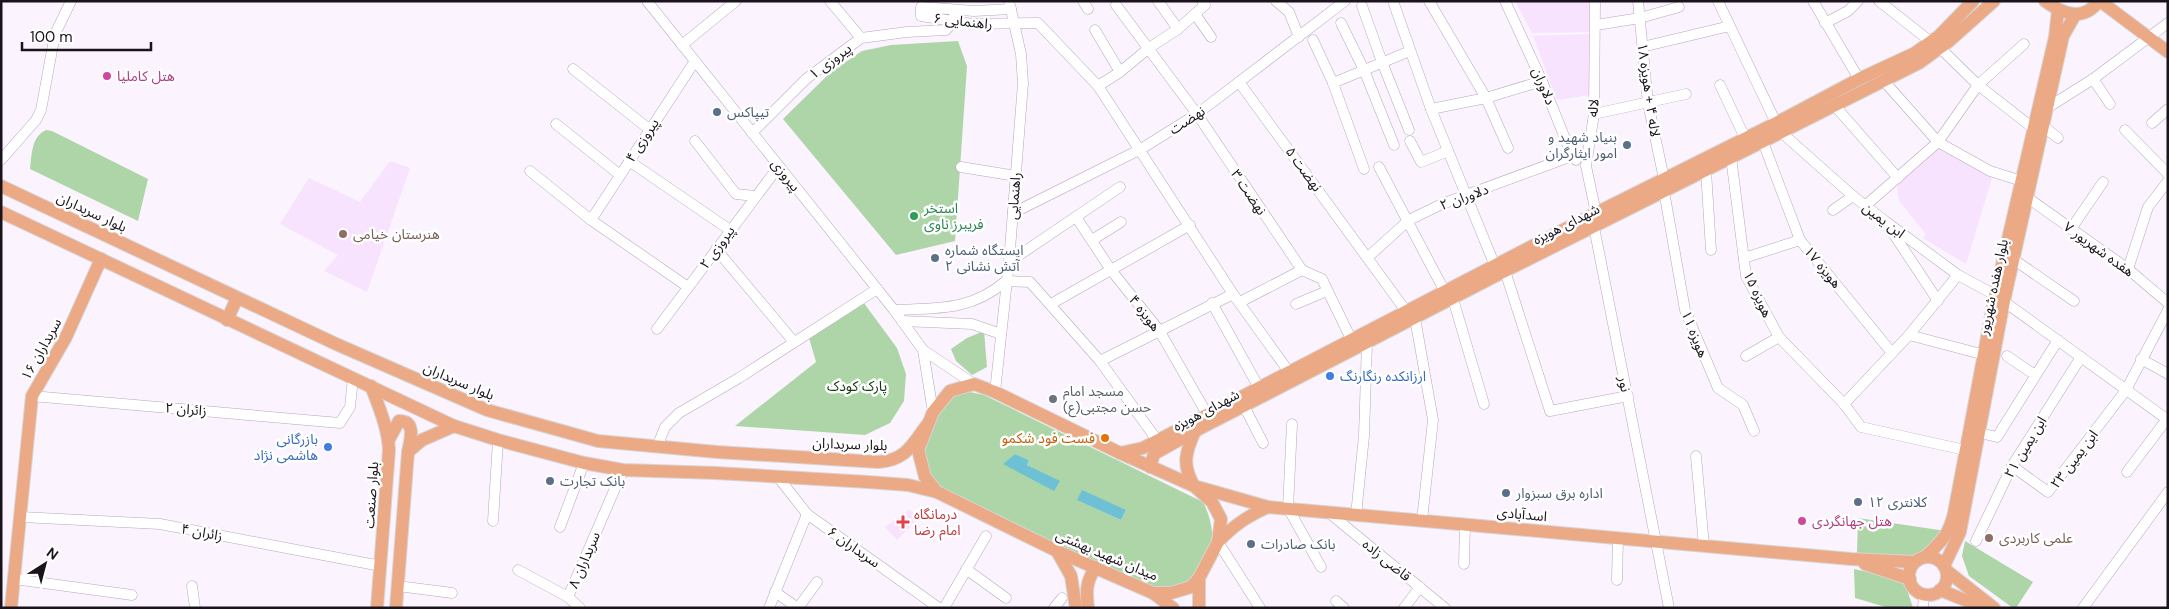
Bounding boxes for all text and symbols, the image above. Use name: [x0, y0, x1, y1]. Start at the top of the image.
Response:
street label: راهنمایی ۶: [933, 9, 993, 33]
scale bar: [22, 20, 151, 52]
text: 100 m: [30, 27, 73, 47]
street label: پیروزی ۱: [805, 39, 856, 84]
street label: لاله ۴ + هویزه ۱۸: [1633, 42, 1665, 138]
street label: دلاوران: [1528, 65, 1560, 108]
place label: هتل کاملیا: [117, 67, 175, 85]
marker: هتل کاملیا: [101, 70, 113, 82]
street label: لاله: [1583, 98, 1603, 118]
street label: نهضت: [1166, 102, 1209, 138]
place label: تیپاکس: [727, 103, 769, 122]
marker: تیپاکس: [711, 106, 723, 118]
street label: پیروزی ۴: [621, 115, 664, 166]
place label: بنیاد شهید و امور ایثارگران: [1546, 128, 1617, 162]
marker: بنیاد شهید و امور ایثارگران: [1621, 139, 1633, 151]
street label: نهضت ۵: [1282, 143, 1326, 195]
street label: پیروزی: [766, 155, 805, 196]
street label: نهضت ۳: [1227, 166, 1271, 218]
street label: راهنمایی: [1003, 172, 1025, 220]
street label: دلاوران ۲: [1437, 180, 1491, 214]
street label: بلوار سربداران: [54, 188, 130, 236]
street label: ابن یمین: [1859, 198, 1909, 242]
place label: استخر فریبرز ناوی: [923, 199, 984, 233]
street label: شهدای هویزه: [1530, 199, 1602, 249]
marker: استخر فریبرز ناوی: [908, 210, 920, 222]
street label: هفده شهریور ۷: [2060, 217, 2138, 281]
street label: پیروزی ۲: [695, 222, 740, 273]
place label: هنرستان خیامی: [353, 225, 440, 243]
marker: هنرستان خیامی: [337, 228, 349, 240]
street label: بلوار هفده شهریور: [1974, 237, 2012, 338]
place label: ایستگاه شماره ۲ آتش نشانی: [945, 241, 1024, 275]
street label: هویزه ۱۷: [1800, 242, 1846, 292]
marker: ایستگاه شماره ۲ آتش نشانی: [929, 252, 941, 264]
street label: هویزه ۱۵: [1739, 268, 1777, 320]
street label: هویزه ۴: [1125, 291, 1165, 335]
street label: هویزه ۱۱: [1677, 308, 1713, 360]
street label: سربداران ۱۶: [17, 315, 65, 383]
street label: بلوار سربداران: [421, 358, 497, 404]
place label: ارزانکده رنگارنگ: [1340, 367, 1426, 385]
marker: ارزانکده رنگارنگ: [1324, 370, 1336, 382]
street label: نور: [1614, 374, 1635, 394]
park label: پارک کودک: [827, 377, 887, 396]
place label: مسجد امام حسن مجتبی(ع): [1063, 382, 1151, 418]
street label: شهدای هویزه: [1170, 385, 1242, 435]
marker: مسجد امام حسن مجتبی(ع): [1047, 393, 1059, 405]
street label: زائران ۲: [164, 398, 208, 420]
street label: ابن یمین ۲۱: [2000, 413, 2050, 481]
street label: ابن یمین ۲۳: [2046, 426, 2102, 492]
place label: فست فود شکمو: [1002, 429, 1095, 447]
place label: بازرگانی هاشمی نژاد: [254, 430, 318, 464]
marker: فست فود شکمو: [1099, 432, 1111, 444]
street label: بلوار سربداران: [812, 434, 888, 454]
marker: بازرگانی هاشمی نژاد: [322, 441, 334, 453]
street label: بلوار صنعت: [360, 461, 382, 529]
place label: بانک تجارت: [560, 472, 625, 490]
marker: بانک تجارت: [544, 475, 556, 487]
place label: اداره برق سبزوار: [1515, 484, 1603, 502]
marker: اداره برق سبزوار: [1500, 487, 1512, 499]
place label: کلانتری ۱۲: [1868, 493, 1927, 511]
marker: کلانتری ۱۲: [1852, 496, 1864, 508]
street label: اسدآبادی: [1496, 503, 1548, 525]
place label: درمانگاه امام رضا: [914, 505, 961, 541]
place label: هتل جهانگردی: [1812, 512, 1892, 530]
marker: درمانگاه امام رضا: [896, 515, 910, 529]
marker: هتل جهانگردی: [1796, 515, 1808, 527]
street label: زائران ۴: [180, 519, 224, 545]
street label: سربداران ۶: [824, 522, 884, 572]
street label: میدان شهید بهشتی: [1053, 525, 1161, 585]
street label: سربداران ۸: [564, 529, 604, 591]
place label: علمی کاربردی: [1999, 529, 2073, 547]
marker: علمی کاربردی: [1983, 532, 1995, 544]
place label: بانک صادرات: [1261, 535, 1336, 553]
street label: قاضی زاده: [1359, 535, 1415, 585]
marker: بانک صادرات: [1245, 538, 1257, 550]
north arrow: [20, 539, 70, 589]
text: N: [43, 543, 62, 564]

